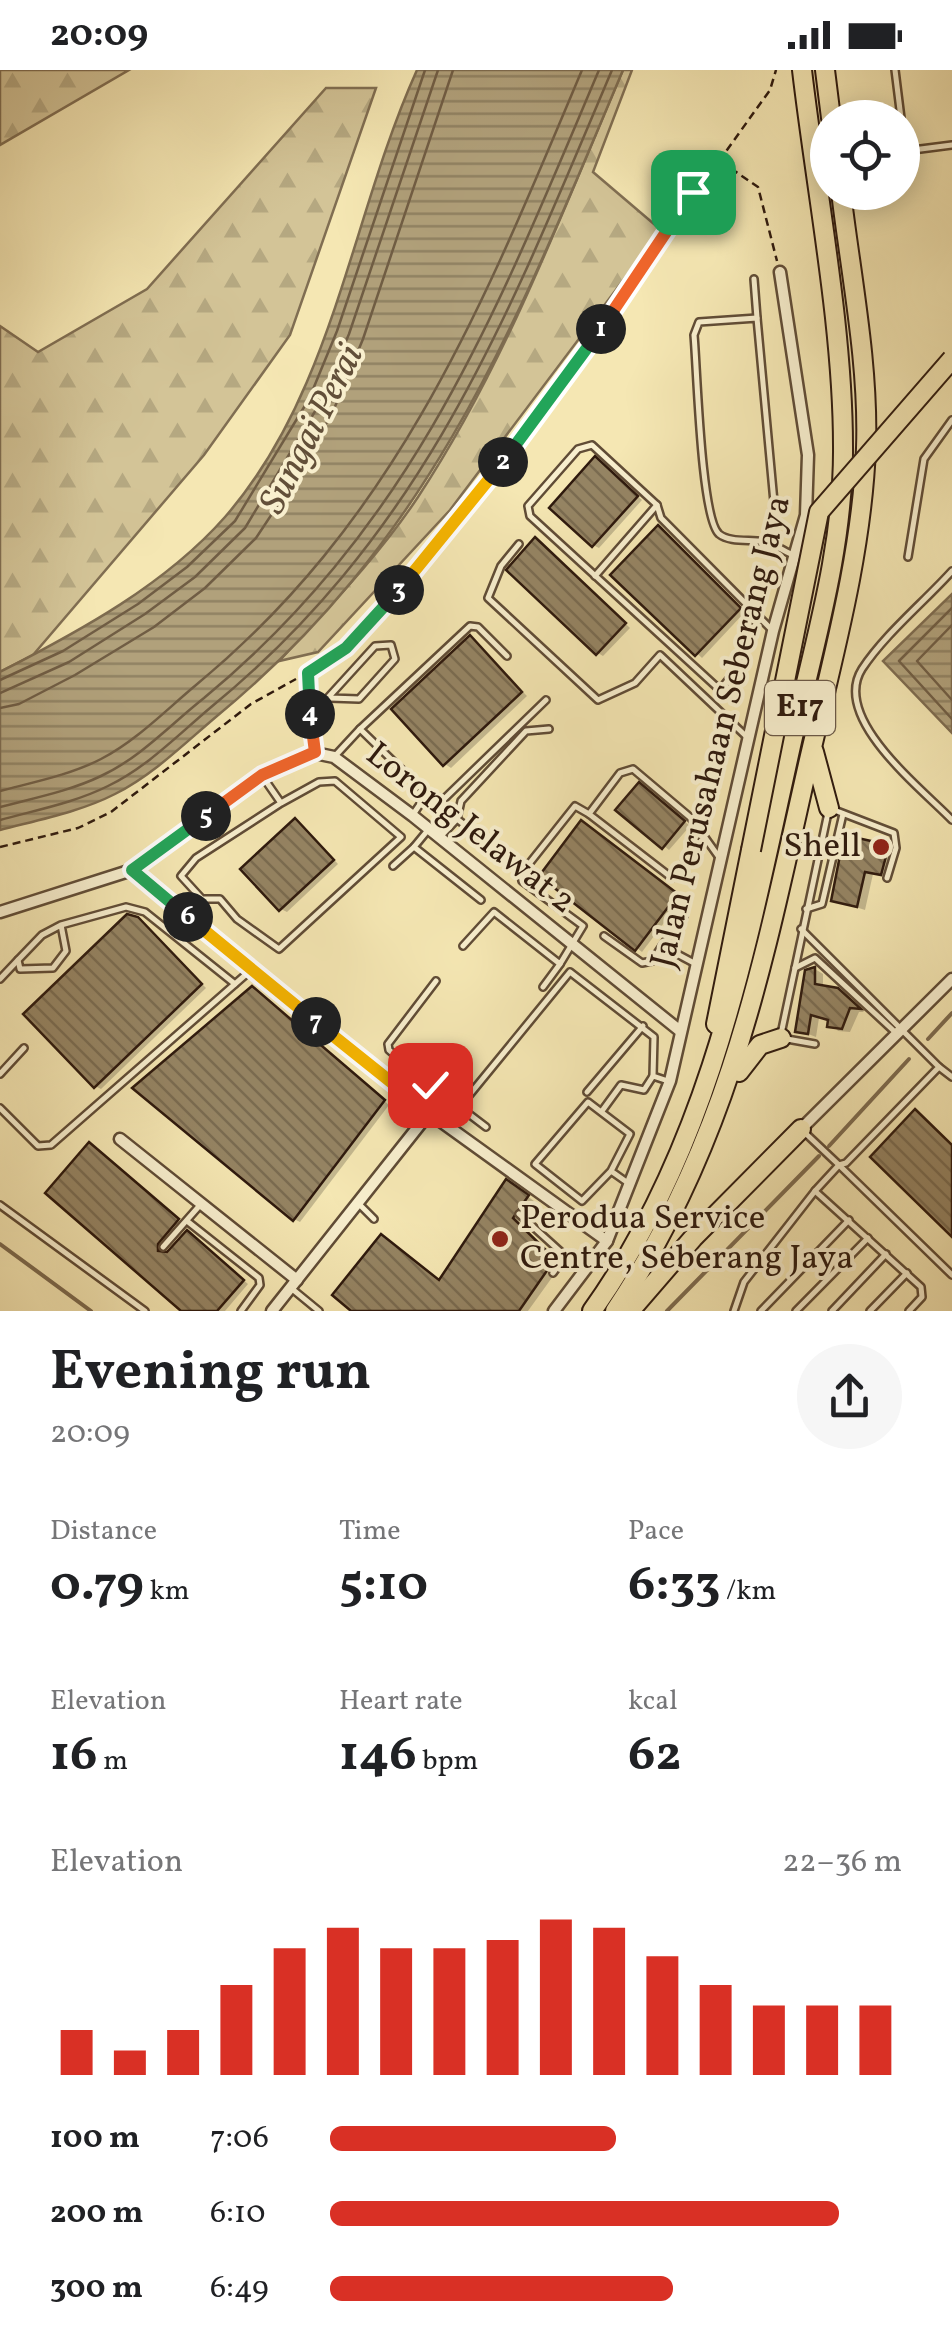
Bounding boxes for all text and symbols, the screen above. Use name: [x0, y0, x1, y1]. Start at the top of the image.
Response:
text: 20:09: [50, 9, 148, 62]
map controls: [810, 100, 920, 210]
button: locate: [810, 100, 920, 210]
pin: [651, 150, 736, 235]
icon: arrive: [666, 165, 721, 220]
pin: 1: [576, 304, 626, 354]
text: 1: [595, 309, 607, 348]
water label: Sungai Perai: [248, 336, 379, 524]
pin: 2: [478, 437, 528, 487]
text: 2: [496, 442, 510, 481]
street label: Jalan Perusahaan Seberang Jaya: [640, 491, 804, 973]
pin: 3: [374, 565, 424, 615]
text: 3: [392, 570, 406, 609]
road number: E17: [765, 681, 835, 735]
pin: 4: [285, 689, 335, 739]
text: 4: [302, 694, 318, 733]
street label: Lorong Jelawat 2: [355, 732, 585, 926]
pin: 5: [181, 791, 231, 841]
text: 5: [199, 796, 213, 835]
place label: Shell: [783, 823, 861, 871]
marker: Shell: [870, 836, 892, 858]
pin: 6: [163, 892, 213, 942]
text: 6: [180, 897, 196, 936]
pin: 7: [291, 997, 341, 1047]
text: 7: [309, 1002, 323, 1041]
pin: [388, 1043, 473, 1128]
icon: check: [403, 1058, 458, 1113]
place label: Perodua Service Centre, Seberang Jaya: [520, 1195, 854, 1283]
marker: Perodua Service Centre, Seberang Jaya: [489, 1228, 511, 1250]
text: Evening run: [50, 1336, 371, 1412]
button: share: [797, 1344, 902, 1449]
text: 20:09: [50, 1412, 130, 1456]
text: Distance: [50, 1512, 157, 1551]
text: Time: [339, 1512, 400, 1551]
text: Pace: [628, 1512, 684, 1551]
text: 0.79: [50, 1551, 144, 1621]
text: 5:10: [339, 1551, 428, 1621]
text: 6:33: [628, 1551, 720, 1621]
text: km: [144, 1572, 190, 1611]
text: /km: [720, 1572, 776, 1611]
text: Elevation: [50, 1682, 166, 1721]
text: Heart rate: [339, 1682, 463, 1721]
text: kcal: [628, 1682, 678, 1721]
text: 16: [50, 1721, 98, 1791]
text: 146: [339, 1721, 417, 1791]
text: 62: [628, 1721, 681, 1791]
text: m: [98, 1742, 128, 1781]
text: bpm: [417, 1742, 478, 1781]
text: Elevation: [50, 1841, 183, 1885]
text: 22–36 m: [782, 1841, 902, 1885]
text: 100 m: [50, 2117, 140, 2161]
text: 7:06: [210, 2117, 269, 2161]
text: 200 m: [50, 2192, 144, 2236]
text: 6:10: [210, 2192, 265, 2236]
text: 300 m: [50, 2267, 143, 2311]
text: 6:49: [210, 2267, 269, 2311]

